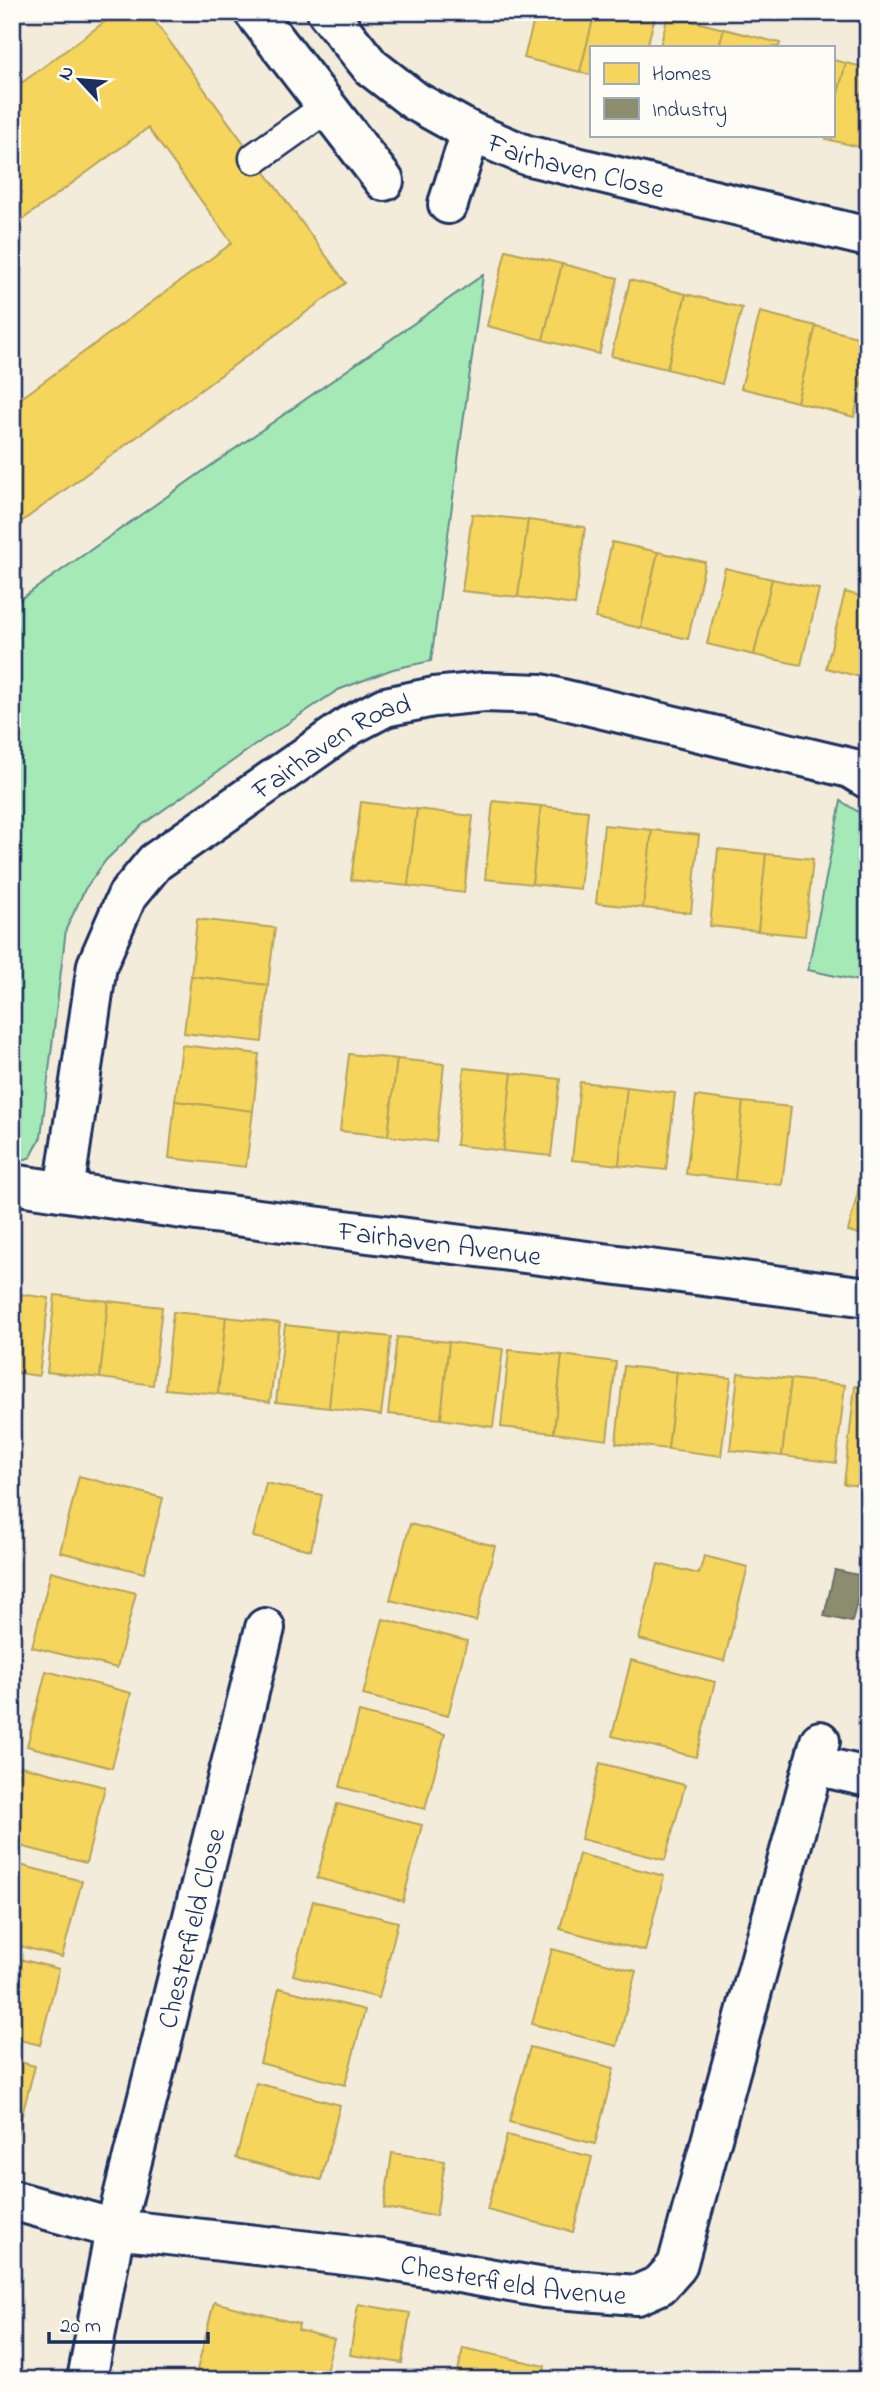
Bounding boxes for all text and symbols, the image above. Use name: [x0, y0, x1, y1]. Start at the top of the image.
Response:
north arrow: [46, 46, 116, 116]
legend: [590, 46, 834, 136]
text: Homes: [652, 60, 712, 90]
text: N: [52, 62, 82, 85]
text: Industry: [652, 96, 727, 128]
street label: Fairhaven Close: [479, 124, 669, 212]
street label: Fairhaven Road: [244, 685, 415, 812]
street label: Fairhaven Avenue: [335, 1212, 544, 1279]
street label: Chesterfield Close: [149, 1823, 238, 2033]
street label: Chesterfield Avenue: [397, 2246, 628, 2318]
scale bar: [49, 2301, 208, 2345]
text: 20 m: [60, 2312, 101, 2342]

